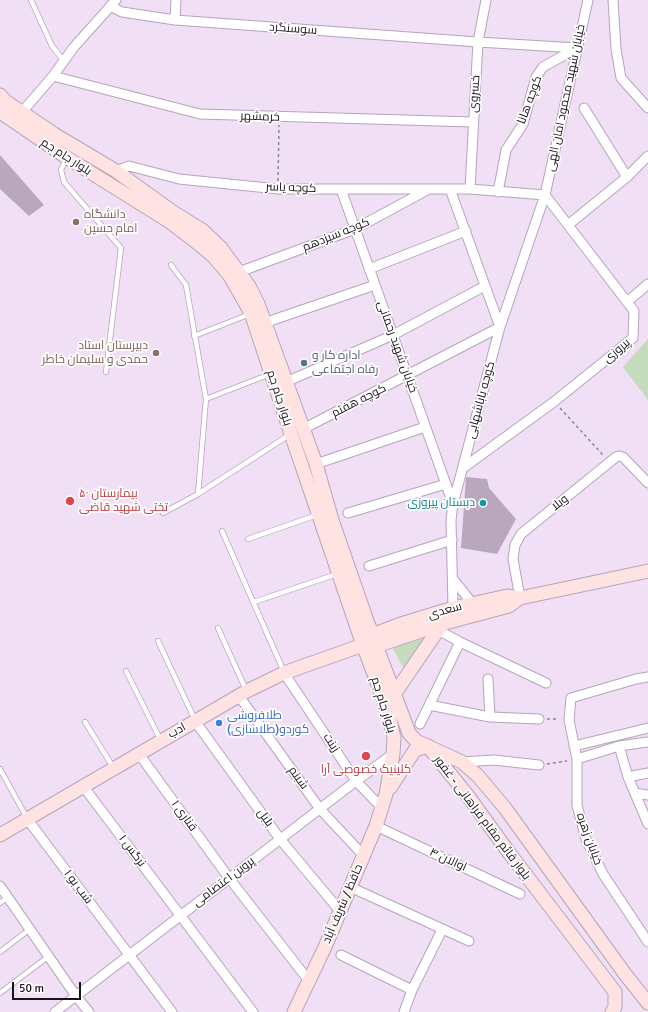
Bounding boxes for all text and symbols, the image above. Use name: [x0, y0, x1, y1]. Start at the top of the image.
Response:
street label: سوسنگرد: [268, 20, 318, 38]
street label: خیابان شهید محمود امان الهی: [543, 23, 589, 173]
street label: کوچه هانا: [515, 74, 545, 126]
street label: خسروی: [467, 75, 483, 113]
street label: خرمشهر: [240, 109, 280, 125]
street label: بلوار جام جم: [38, 135, 94, 179]
street label: کوچه یاسر: [265, 180, 317, 196]
place label: دانشگاه امام حسین: [84, 208, 138, 236]
street label: کوچه سیزدهم: [300, 215, 372, 255]
marker: دانشگاه امام حسین: [71, 217, 81, 227]
street label: خیابان شهید رحمانی: [374, 299, 420, 395]
street label: پیروزی: [601, 336, 633, 366]
place label: دبیرستان استاد حمدی و سلیمان خاطر: [42, 339, 148, 367]
marker: دبیرستان استاد حمدی و سلیمان خاطر: [151, 348, 161, 358]
place label: اداره کار و رفاه اجتماعی: [312, 349, 378, 377]
marker: اداره کار و رفاه اجتماعی: [299, 358, 309, 368]
street label: کوچه باباشهابی: [464, 360, 498, 440]
street label: بلوار جام جم: [263, 368, 295, 428]
street label: کوچه هفتم: [329, 381, 389, 421]
place label: بیمارستان ۵۰ تختی شهید قاضی: [79, 487, 168, 515]
street label: ویلا: [549, 492, 571, 514]
marker: بیمارستان ۵۰ تختی شهید قاضی: [64, 495, 76, 507]
place label: دبستان پیروزی: [407, 496, 475, 510]
marker: دبستان پیروزی: [478, 498, 488, 508]
street label: سعدی: [426, 599, 464, 623]
street label: بلوار جام جم: [368, 675, 398, 735]
place label: طلافروشی کوردو(طلاسازی): [227, 709, 309, 737]
marker: طلافروشی کوردو(طلاسازی): [214, 718, 224, 728]
street label: ادب: [165, 720, 189, 742]
street label: زینت: [320, 731, 342, 755]
marker: کلینیک خصوصی آرا: [360, 750, 372, 762]
street label: بلوار قائم مقام فراهانی - غفور: [431, 753, 533, 883]
place label: کلینیک خصوصی آرا: [321, 763, 411, 777]
street label: شبنم: [285, 764, 311, 792]
street label: قناری ۱: [168, 798, 200, 834]
street label: بلبل: [254, 806, 276, 830]
street label: خیابان زهره: [573, 811, 605, 867]
street label: نرگس ۱: [115, 832, 149, 870]
street label: اوالان ۴: [427, 845, 469, 875]
street label: پروین اعتصامی: [190, 854, 258, 910]
street label: حافظ / شریف آباد: [320, 862, 366, 946]
street label: شب بو ۱: [61, 867, 95, 907]
scale bar: [14, 974, 83, 1000]
text: 50 m: [19, 981, 44, 996]

